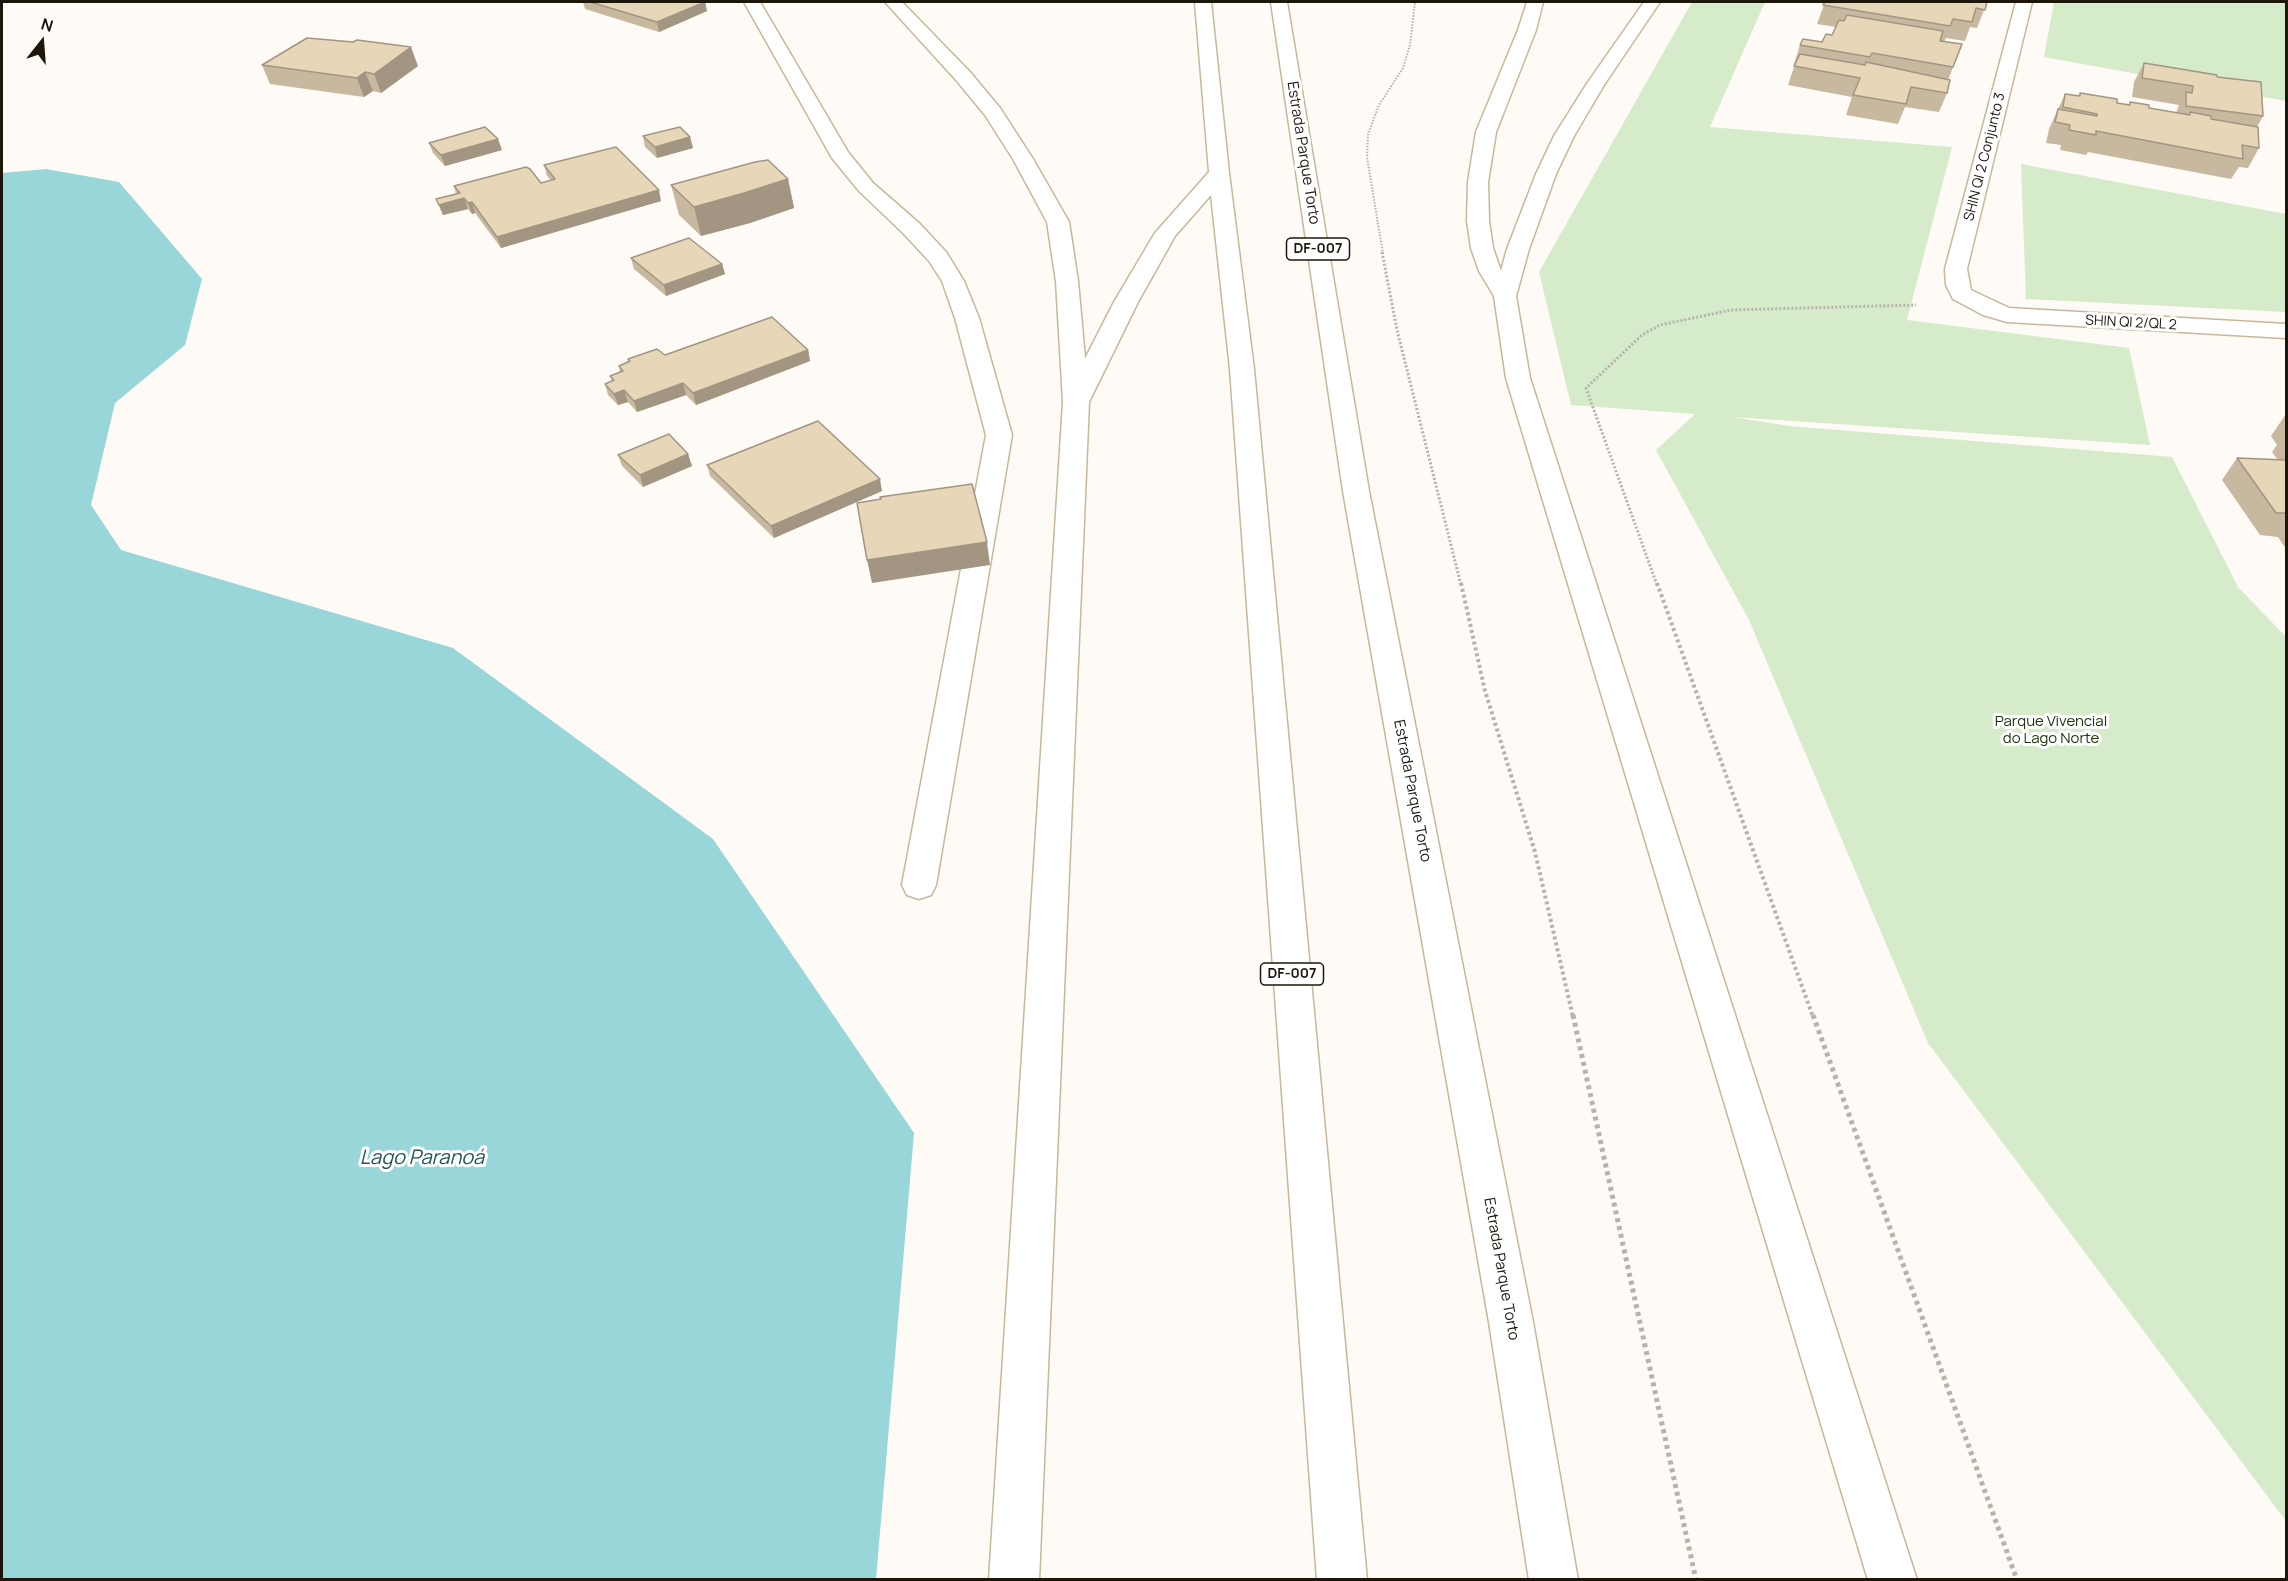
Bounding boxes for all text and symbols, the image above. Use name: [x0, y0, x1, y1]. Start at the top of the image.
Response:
north arrow: [12, 12, 72, 72]
text: N: [39, 13, 56, 37]
street label: Estrada Parque Torto: [1283, 80, 1323, 226]
street label: SHIN QI 2 Conjunto 3: [1961, 91, 2009, 223]
road number: DF-007: [1286, 238, 1350, 260]
street label: SHIN QI 2/QL 2: [2085, 312, 2177, 334]
park label: Parque Vivencial do Lago Norte: [1995, 713, 2107, 748]
street label: Estrada Parque Torto: [1389, 718, 1435, 864]
road number: DF-007: [1260, 963, 1324, 985]
water label: Lago Paranoá: [360, 1146, 484, 1170]
street label: Estrada Parque Torto: [1480, 1196, 1522, 1342]

